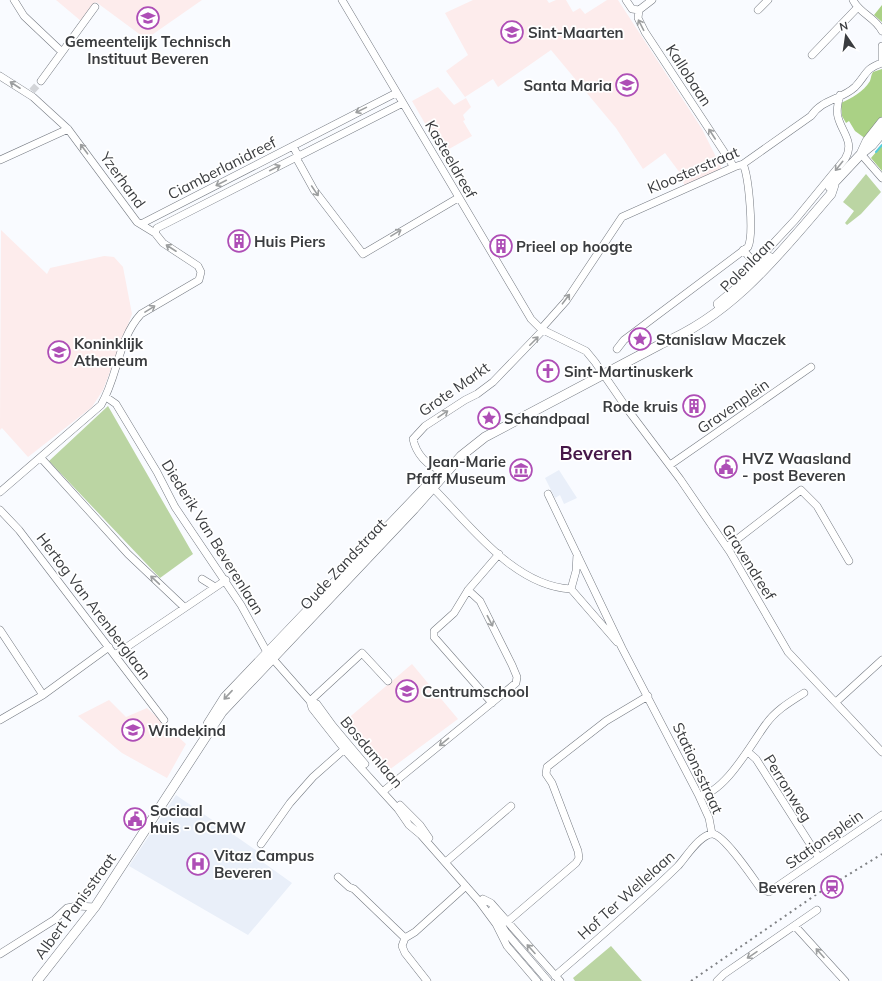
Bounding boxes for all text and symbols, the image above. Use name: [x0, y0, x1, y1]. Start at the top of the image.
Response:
school or university icon: Gemeentelijk Technisch Instituut Beveren: [135, 5, 161, 31]
north arrow: [826, 16, 866, 56]
school or university icon: Sint-Maarten: [499, 19, 525, 45]
one-way arrow: [637, 19, 645, 31]
text: N: [838, 19, 849, 34]
place label: Sint-Maarten: [528, 23, 624, 42]
place label: Gemeentelijk Technisch Instituut Beveren: [65, 32, 231, 68]
street label: Kallobaan: [662, 40, 716, 110]
school or university icon: Santa Maria: [614, 72, 640, 98]
place label: Santa Maria: [523, 76, 612, 95]
one-way arrow: [9, 81, 20, 90]
one-way arrow: [356, 107, 368, 115]
street label: Kasteeldreef: [421, 117, 481, 202]
one-way arrow: [708, 129, 716, 140]
street label: Ciamberlanidreef: [165, 132, 280, 204]
street label: Kloosterstraat: [644, 142, 742, 198]
one-way arrow: [79, 144, 88, 155]
street label: Yzerhand: [96, 147, 150, 212]
one-way arrow: [834, 161, 843, 172]
one-way arrow: [268, 164, 280, 171]
one-way arrow: [216, 180, 228, 187]
one-way arrow: [311, 185, 319, 196]
building icon: Huis Piers: [226, 228, 252, 254]
one-way arrow: [390, 229, 402, 237]
place label: Huis Piers: [254, 232, 326, 251]
building icon: Prieel op hoogte: [488, 233, 514, 259]
street label: Polenlaan: [716, 234, 778, 296]
place label: Prieel op hoogte: [516, 237, 632, 256]
one-way arrow: [166, 244, 177, 253]
one-way arrow: [562, 294, 570, 305]
one-way arrow: [144, 304, 156, 312]
place icon: Stanislaw Maczek: [627, 326, 653, 352]
place label: Stanislaw Maczek: [656, 330, 786, 349]
place label: Koninklijk Atheneum: [74, 334, 148, 370]
one-way arrow: [529, 336, 539, 346]
school or university icon: Koninklijk Atheneum: [46, 339, 72, 365]
street label: Grote Markt: [415, 358, 493, 420]
church icon: Sint-Martinuskerk: [535, 358, 561, 384]
place label: Sint-Martinuskerk: [564, 362, 694, 381]
street label: Gravenplein: [693, 374, 773, 438]
building icon: Rode kruis: [681, 393, 707, 419]
place label: Rode kruis: [603, 397, 678, 416]
place icon: Schandpaal: [476, 405, 502, 431]
place label: Schandpaal: [504, 409, 590, 428]
one-way arrow: [437, 410, 448, 418]
district label: Beveren: [559, 441, 633, 465]
place label: HVZ Waasland - post Beveren: [742, 449, 851, 485]
place label: Jean-Marie Pfaff Museum: [406, 452, 506, 488]
public building icon: HVZ Waasland - post Beveren: [713, 454, 739, 480]
street label: Diederik Van Beverenlaan: [158, 456, 268, 618]
museum icon: Jean-Marie Pfaff Museum: [508, 457, 534, 483]
street label: Oude Zandstraat: [296, 514, 390, 614]
street label: Gravendreef: [718, 521, 780, 604]
street label: Hertog Van Arenberglaan: [33, 529, 155, 683]
one-way arrow: [150, 576, 160, 585]
one-way arrow: [487, 615, 495, 627]
school or university icon: Centrumschool: [394, 678, 420, 704]
place label: Centrumschool: [422, 682, 529, 701]
one-way arrow: [223, 690, 233, 700]
street label: Bosdamlaan: [337, 712, 407, 792]
school or university icon: Windekind: [120, 717, 146, 743]
street label: Stationsstraat: [669, 719, 727, 817]
place label: Windekind: [148, 721, 226, 740]
one-way arrow: [439, 738, 449, 747]
street label: Perronweg: [760, 751, 816, 825]
place label: Sociaal huis - OCMW: [150, 801, 246, 837]
street label: Stationsplein: [782, 805, 866, 873]
public building icon: Sociaal huis - OCMW: [122, 806, 148, 832]
place label: Vitaz Campus Beveren: [213, 846, 314, 882]
street label: Hof Ter Wellelaan: [574, 846, 678, 944]
street label: Albert Panisstraat: [30, 849, 120, 963]
hospital icon: Vitaz Campus Beveren: [185, 851, 211, 877]
station icon: Beveren: [819, 874, 845, 900]
place label: Beveren: [758, 878, 816, 897]
one-way arrow: [527, 944, 536, 954]
one-way arrow: [816, 948, 825, 958]
one-way arrow: [747, 951, 758, 959]

